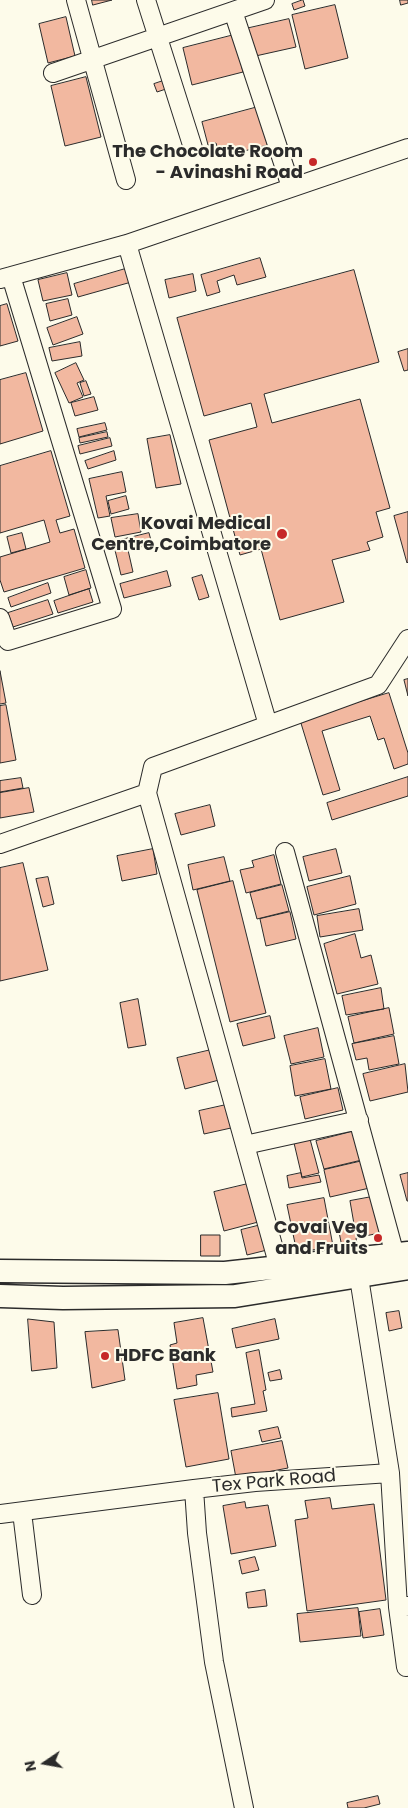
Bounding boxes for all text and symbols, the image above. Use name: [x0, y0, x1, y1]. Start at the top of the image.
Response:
place label: The Chocolate Room - Avinashi Road: [112, 141, 303, 183]
marker: The Chocolate Room - Avinashi Road: [307, 156, 319, 168]
place label: Kovai Medical Centre,Coimbatore: [91, 513, 271, 556]
marker: Kovai Medical Centre,Coimbatore: [275, 527, 289, 541]
place label: Covai Veg and Fruits: [274, 1217, 368, 1260]
marker: Covai Veg and Fruits: [372, 1232, 384, 1244]
place label: HDFC Bank: [115, 1345, 216, 1367]
marker: HDFC Bank: [99, 1350, 111, 1362]
street label: Tex Park Road: [211, 1466, 337, 1498]
north arrow: [20, 1738, 70, 1788]
text: N: [19, 1759, 41, 1773]

